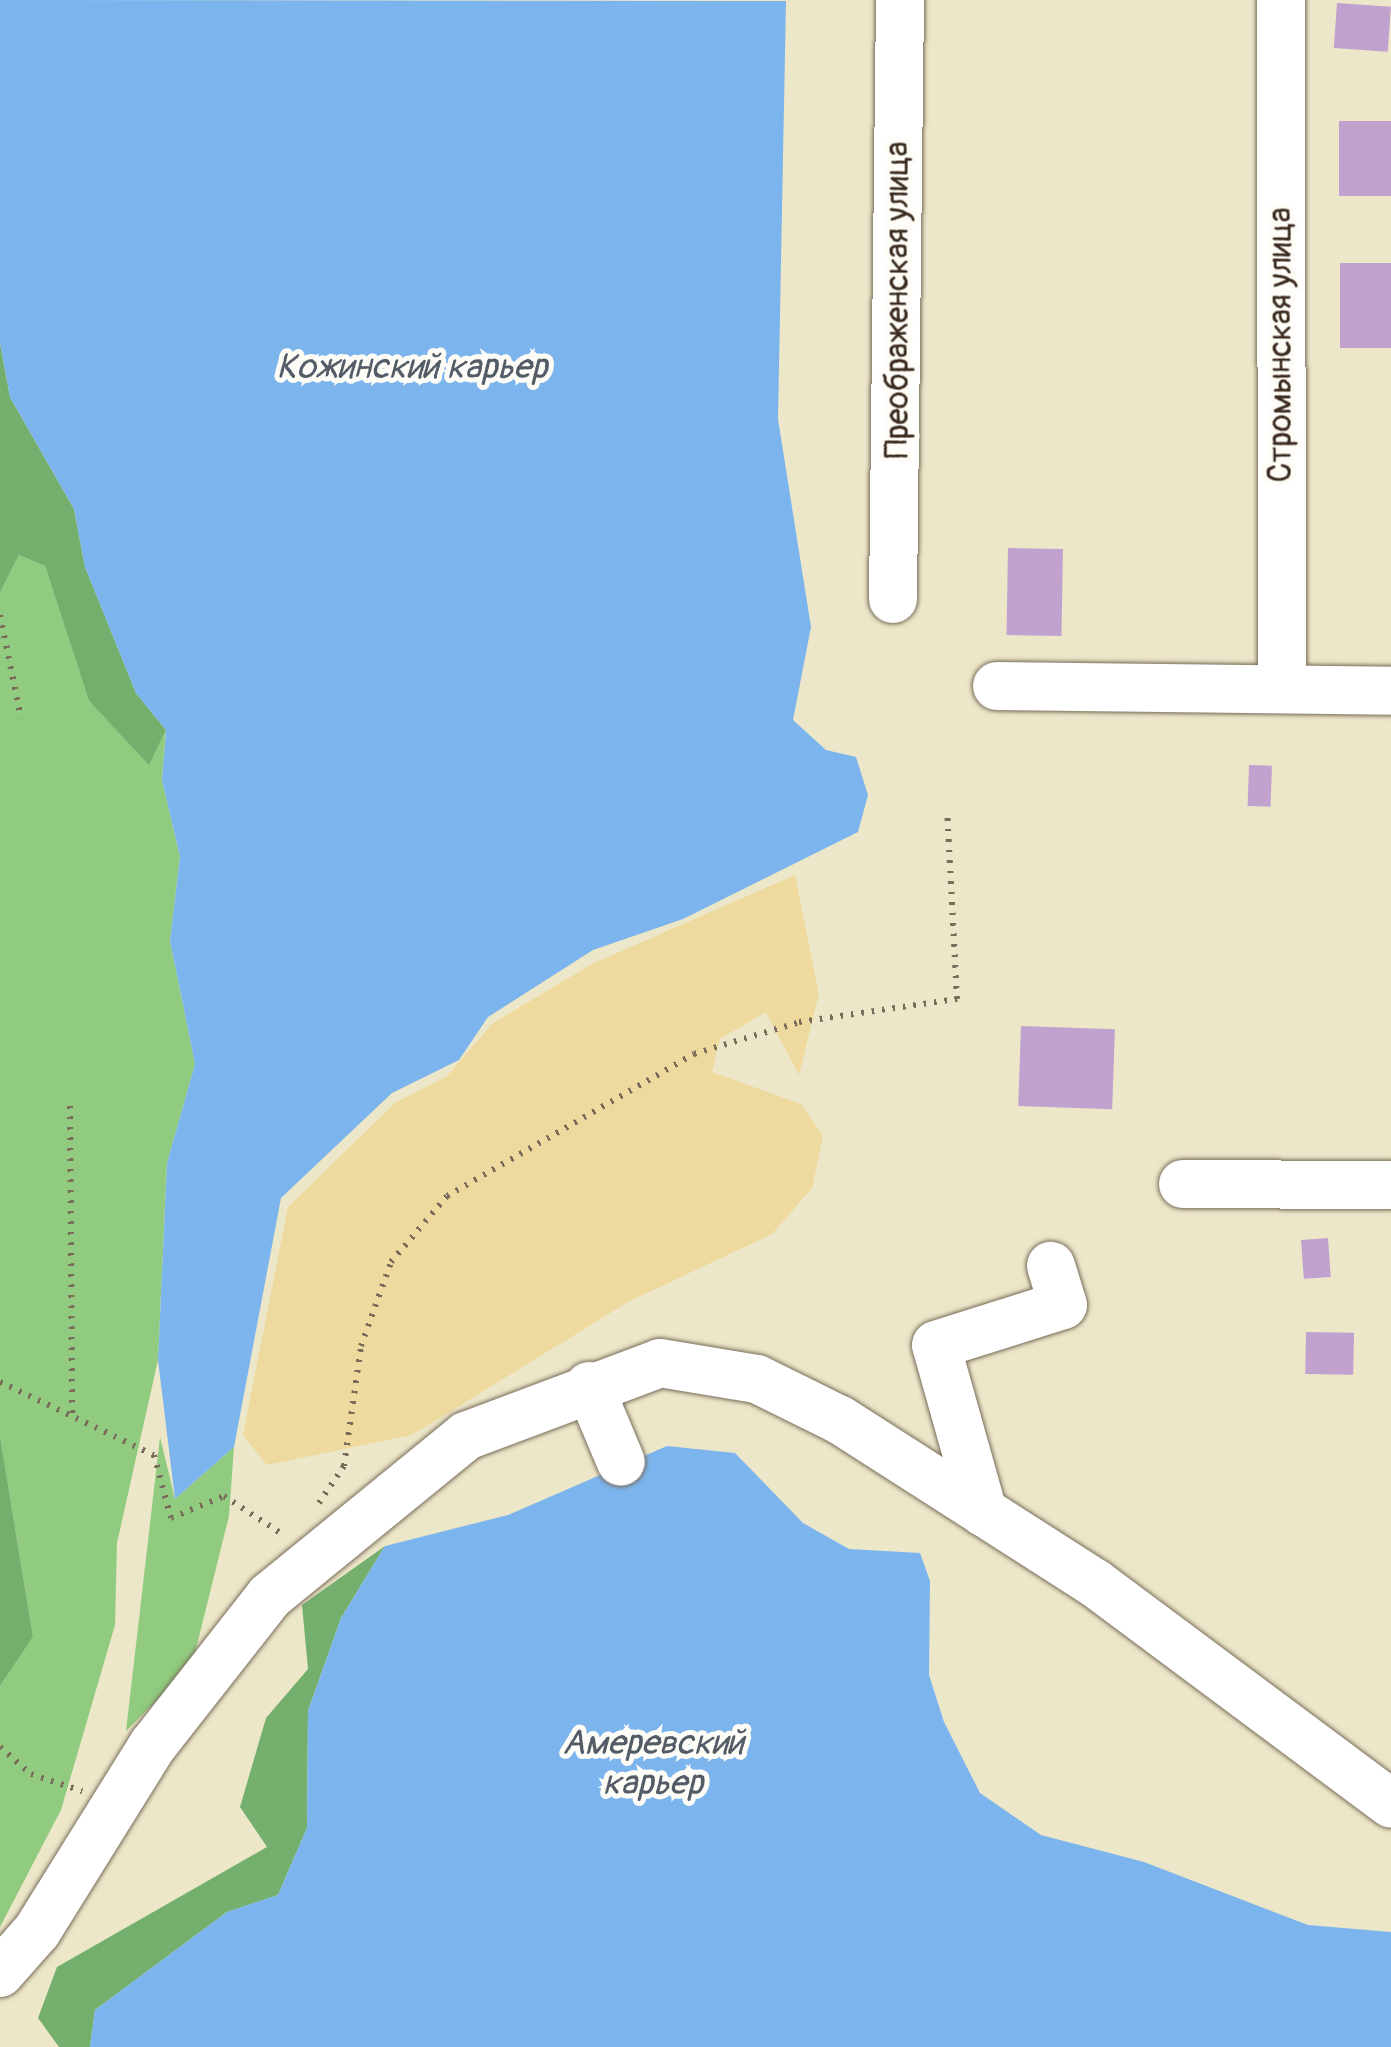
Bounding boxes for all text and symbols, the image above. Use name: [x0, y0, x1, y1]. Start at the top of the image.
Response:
street label: Преображенская улица: [879, 141, 917, 459]
street label: Стромынская улица: [1262, 207, 1300, 483]
water label: Кожинский карьер: [277, 346, 547, 388]
water label: Амеревский карьер: [562, 1722, 744, 1804]

